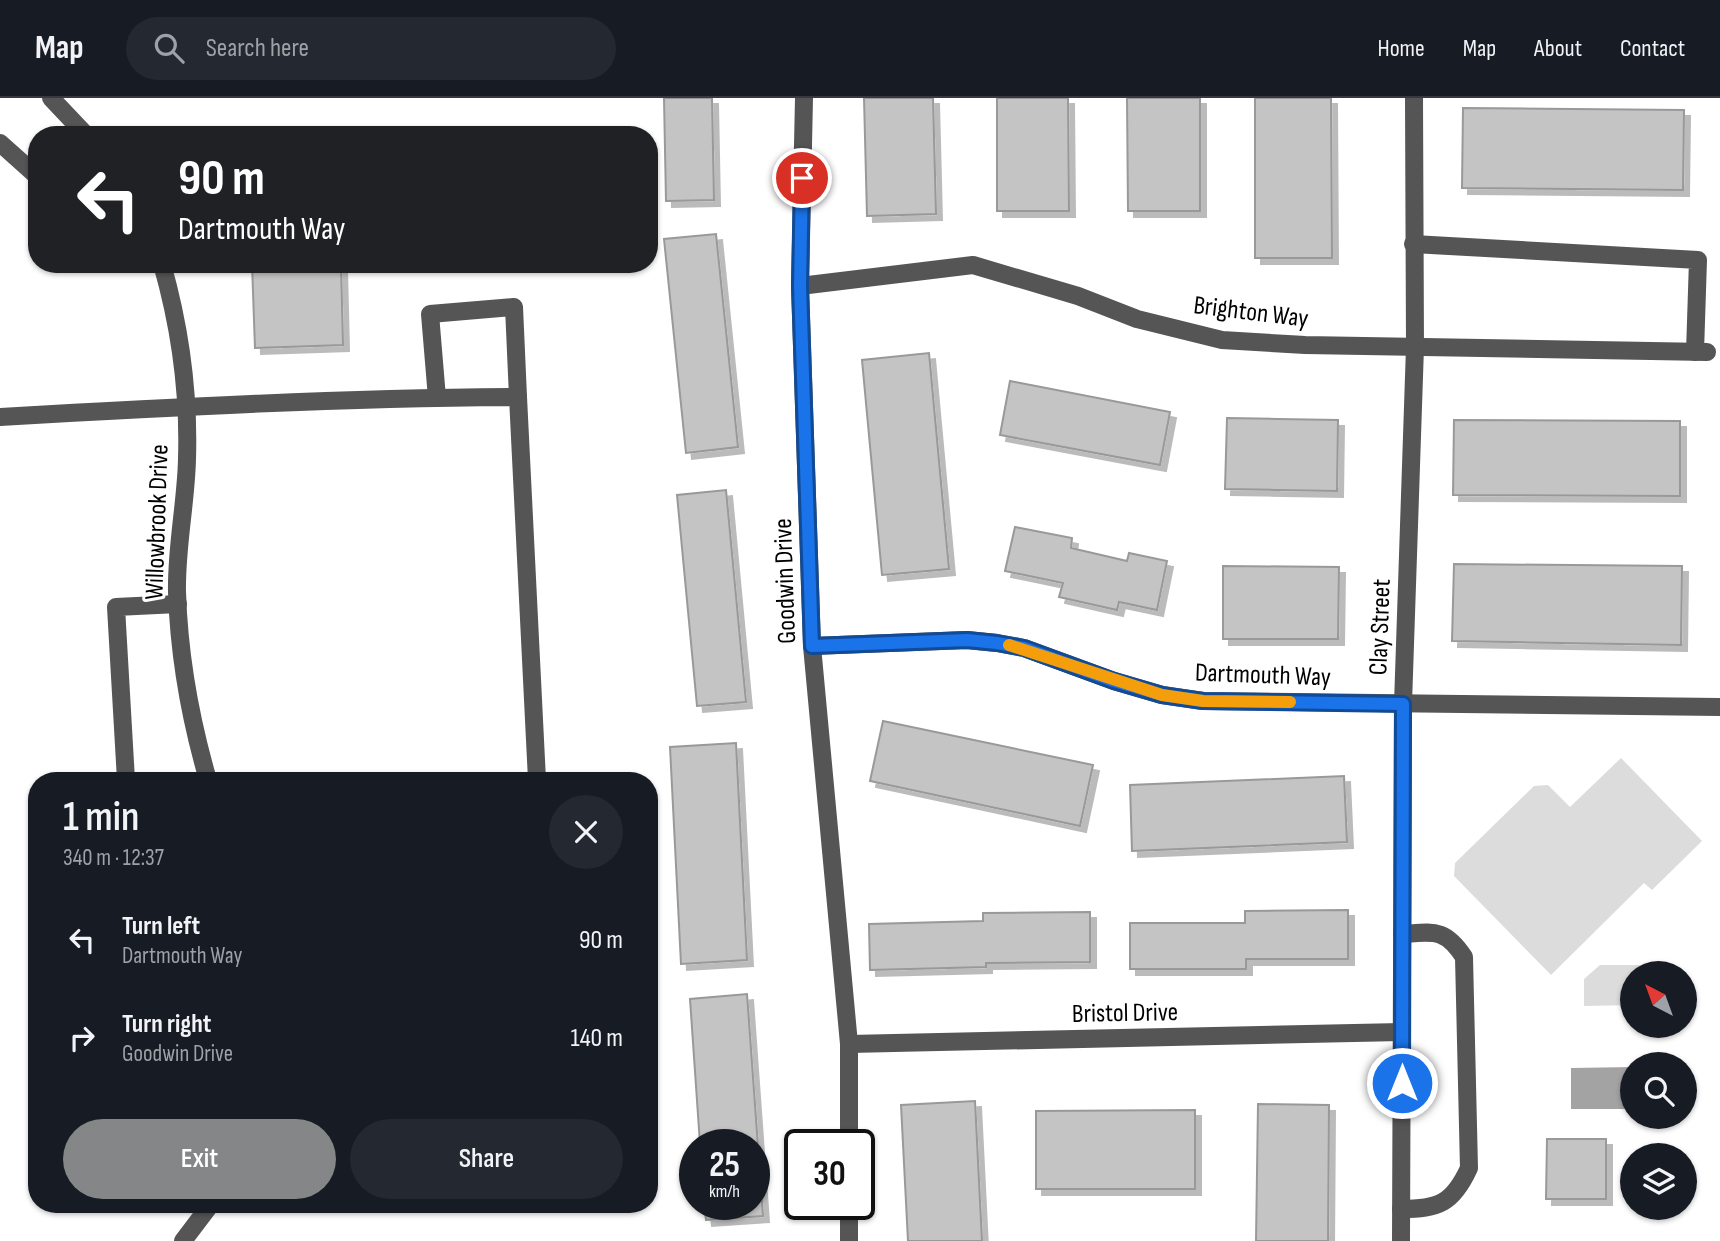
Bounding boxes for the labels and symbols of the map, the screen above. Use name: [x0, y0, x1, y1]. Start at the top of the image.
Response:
pin: [772, 148, 832, 208]
street label: Brighton Way: [1192, 290, 1310, 335]
street label: Willowbrook Drive: [139, 444, 176, 600]
street label: Goodwin Drive: [768, 518, 803, 644]
street label: Clay Street: [1363, 578, 1398, 676]
street label: Dartmouth Way: [1194, 658, 1331, 693]
north arrow: [1620, 961, 1698, 1038]
street label: Bristol Drive: [1072, 997, 1178, 1030]
position arrow: [1365, 1046, 1439, 1120]
speed limit sign: 30: [784, 1129, 875, 1220]

